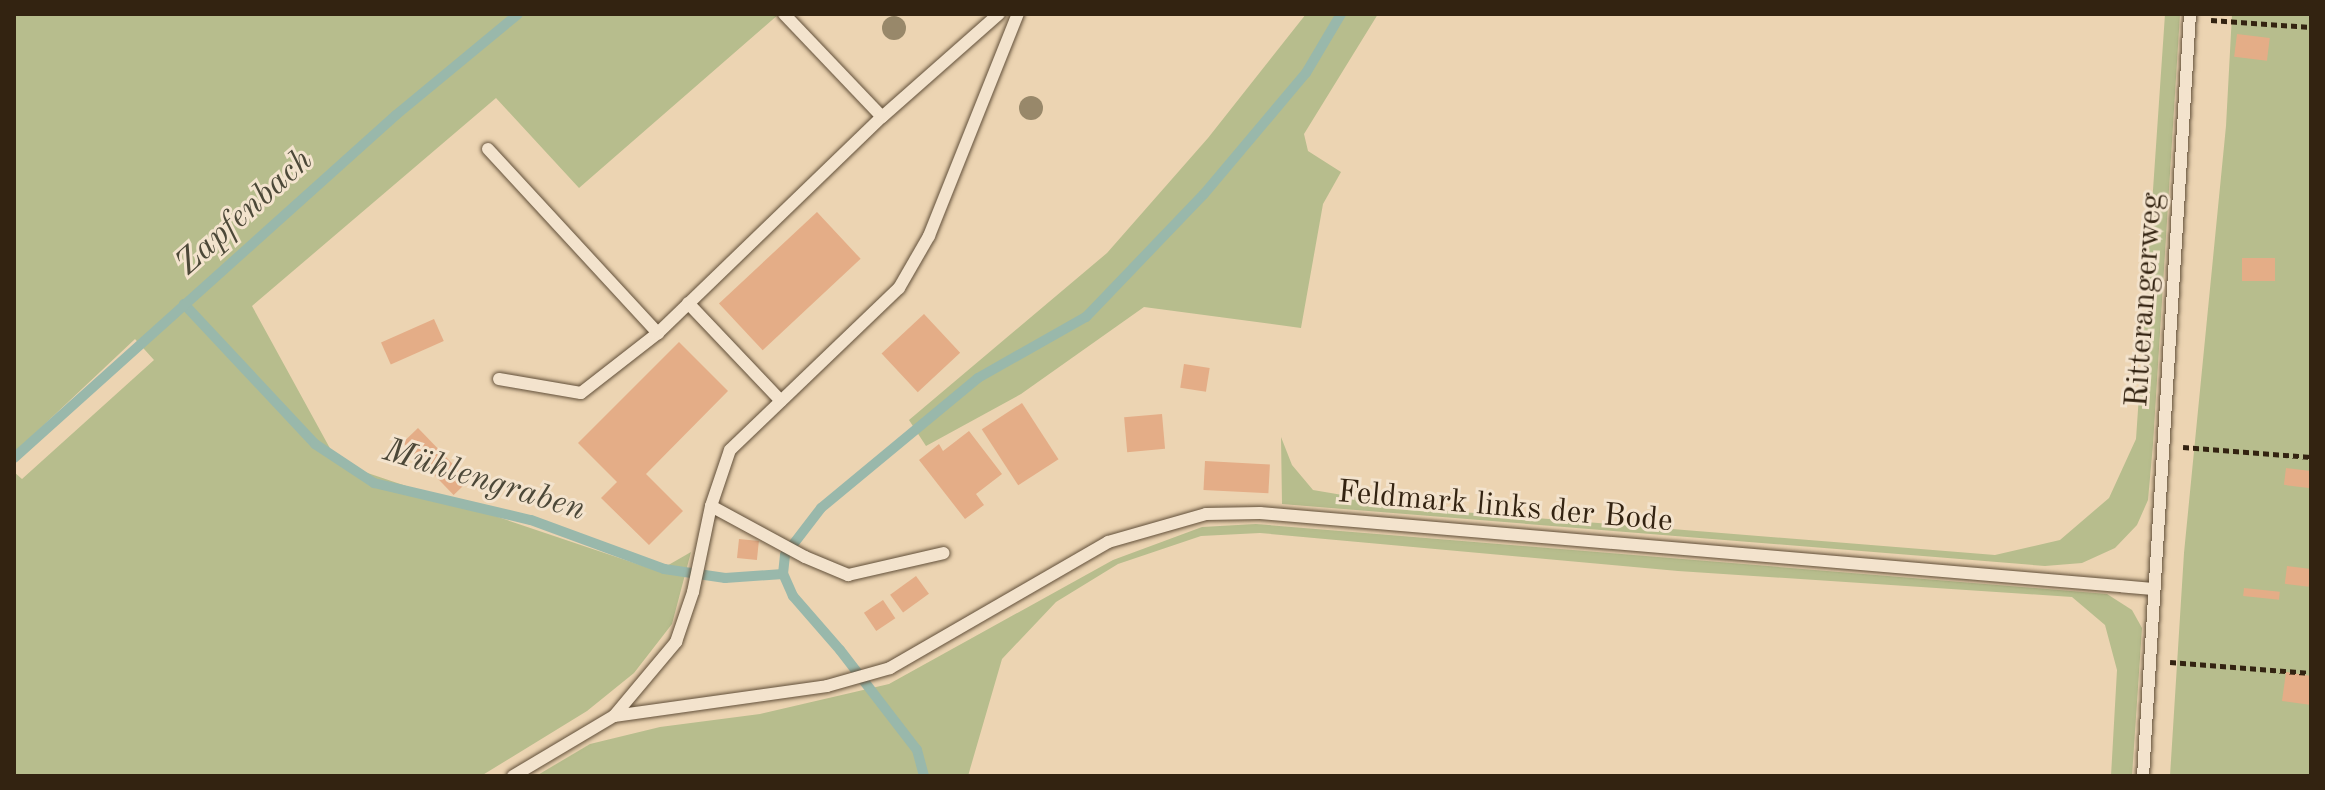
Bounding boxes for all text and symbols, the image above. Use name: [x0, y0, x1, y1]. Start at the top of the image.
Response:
water label: Zapfenbach: [168, 141, 322, 285]
street label: Ritterangerweg: [2119, 191, 2173, 409]
water label: Mühlengraben: [378, 431, 590, 531]
street label: Feldmark links der Bode: [1336, 474, 1674, 542]

